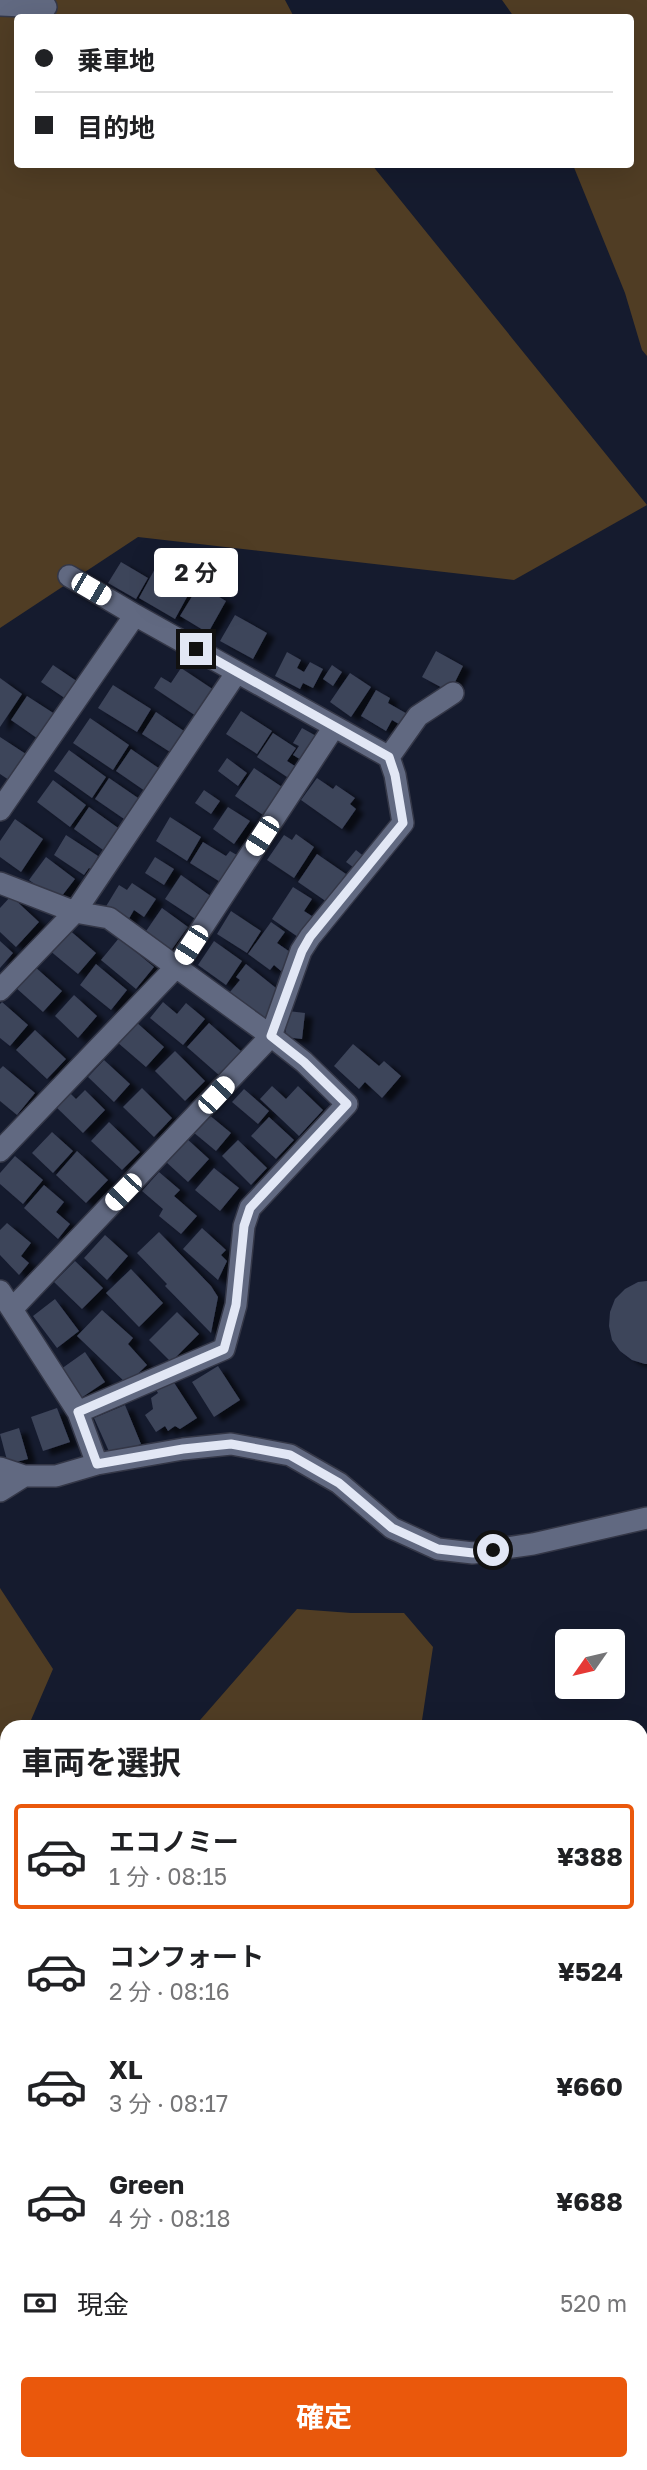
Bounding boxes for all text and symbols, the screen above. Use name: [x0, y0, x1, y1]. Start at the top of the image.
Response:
text: 乗車地: [77, 45, 155, 76]
text: 目的地: [77, 112, 155, 143]
callout: 2 分: [154, 548, 238, 596]
text: 2 分: [175, 558, 217, 586]
car: [68, 569, 115, 609]
route end: [180, 633, 212, 665]
car: [242, 813, 283, 859]
car: [171, 922, 212, 968]
car: [194, 1072, 239, 1118]
car: [101, 1170, 146, 1214]
route start: [477, 1534, 509, 1566]
north arrow: [555, 1629, 625, 1699]
map controls: [555, 1629, 625, 1699]
text: 車両を選択: [21, 1743, 181, 1781]
icon: car: [25, 1825, 88, 1888]
text: エコノミー: [109, 1826, 239, 1857]
text: ¥388: [557, 1841, 623, 1872]
text: 1 分 · 08:15: [109, 1862, 227, 1890]
icon: car: [25, 1940, 88, 2003]
text: コンフォート: [109, 1941, 264, 1972]
text: ¥524: [558, 1956, 623, 1987]
text: 2 分 · 08:16: [109, 1977, 230, 2005]
text: XL: [109, 2054, 143, 2085]
icon: car: [25, 2055, 88, 2118]
text: ¥660: [556, 2071, 623, 2102]
text: 3 分 · 08:17: [109, 2089, 228, 2117]
text: Green: [109, 2169, 184, 2200]
icon: car: [25, 2170, 88, 2233]
text: ¥688: [556, 2186, 623, 2217]
text: 4 分 · 08:18: [109, 2204, 231, 2232]
icon: cash: [21, 2284, 59, 2322]
text: 現金: [77, 2289, 129, 2320]
text: 520 m: [560, 2289, 627, 2317]
button: 確定: [21, 2377, 627, 2457]

